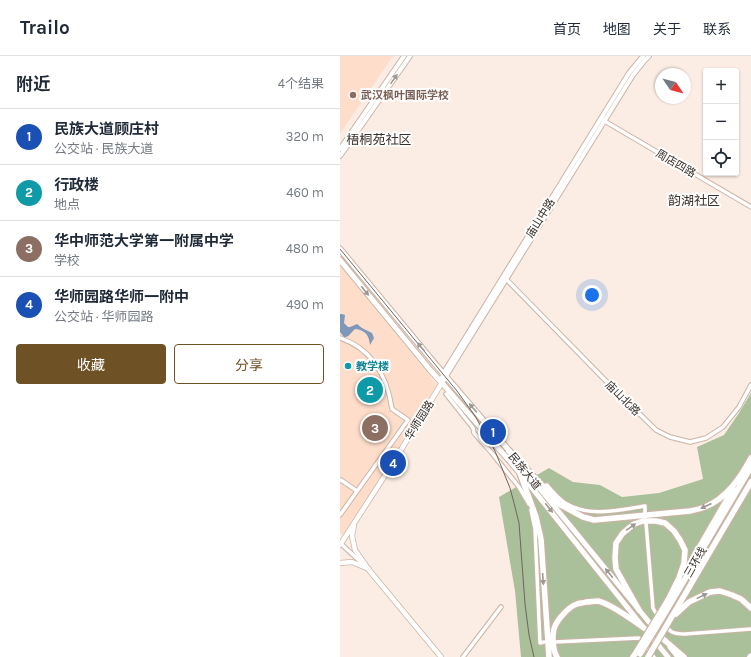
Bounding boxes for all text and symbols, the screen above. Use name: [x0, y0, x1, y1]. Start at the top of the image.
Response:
text: Trailo: [20, 17, 70, 39]
text: 首页: [553, 21, 581, 38]
text: 地图: [603, 21, 631, 38]
text: 关于: [653, 21, 681, 38]
text: 联系: [703, 21, 731, 38]
north arrow: [655, 68, 691, 104]
map controls: [703, 68, 739, 176]
button: +: [703, 68, 739, 104]
one-way arrow: [390, 73, 398, 84]
text: 附近: [16, 74, 50, 94]
text: 4个结果: [278, 76, 324, 91]
place label: 武汉枫叶国际学校: [361, 89, 449, 102]
marker: 武汉枫叶国际学校: [348, 90, 358, 100]
button: −: [703, 104, 739, 140]
text: 民族大道顾庄村: [54, 120, 159, 138]
text: 1: [27, 129, 31, 144]
text: 320 m: [286, 129, 324, 144]
district label: 梧桐苑社区: [346, 132, 412, 147]
button: locate: [703, 140, 739, 176]
text: 公交站 · 民族大道: [54, 141, 154, 156]
street label: 周店四路: [653, 147, 698, 180]
text: 行政楼: [54, 176, 99, 194]
text: 2: [25, 185, 33, 200]
text: 460 m: [286, 185, 324, 200]
district label: 韵湖社区: [668, 193, 720, 208]
street label: 庙山中路: [523, 196, 558, 240]
text: 地点: [54, 197, 80, 212]
text: 华中师范大学第一附属中学: [54, 232, 234, 250]
text: 3: [25, 241, 33, 256]
text: 480 m: [286, 241, 324, 256]
text: 学校: [54, 253, 80, 268]
one-way arrow: [360, 285, 369, 296]
your location: [582, 285, 602, 305]
text: 华师园路华师一附中: [54, 288, 189, 306]
text: 4: [25, 297, 33, 312]
text: 490 m: [286, 297, 324, 312]
text: 公交站 · 华师园路: [54, 309, 154, 324]
one-way arrow: [416, 341, 425, 352]
button: 收藏: [16, 344, 166, 384]
button: 分享: [174, 344, 324, 384]
place label: 教学楼: [356, 360, 389, 373]
marker: 教学楼: [343, 361, 353, 371]
pin: 2: [357, 375, 383, 405]
street label: 庙山北路: [602, 378, 643, 419]
street label: 华师园路: [402, 398, 437, 442]
one-way arrow: [468, 403, 477, 413]
pin: 3: [362, 413, 388, 443]
pin: 1: [480, 417, 506, 447]
pin: 4: [380, 448, 406, 478]
street label: 民族大道: [506, 450, 544, 493]
one-way arrow: [544, 503, 553, 514]
one-way arrow: [701, 503, 712, 509]
one-way arrow: [626, 523, 636, 531]
street label: 三环线: [682, 545, 709, 580]
one-way arrow: [604, 568, 613, 578]
one-way arrow: [540, 573, 547, 585]
one-way arrow: [697, 593, 708, 599]

